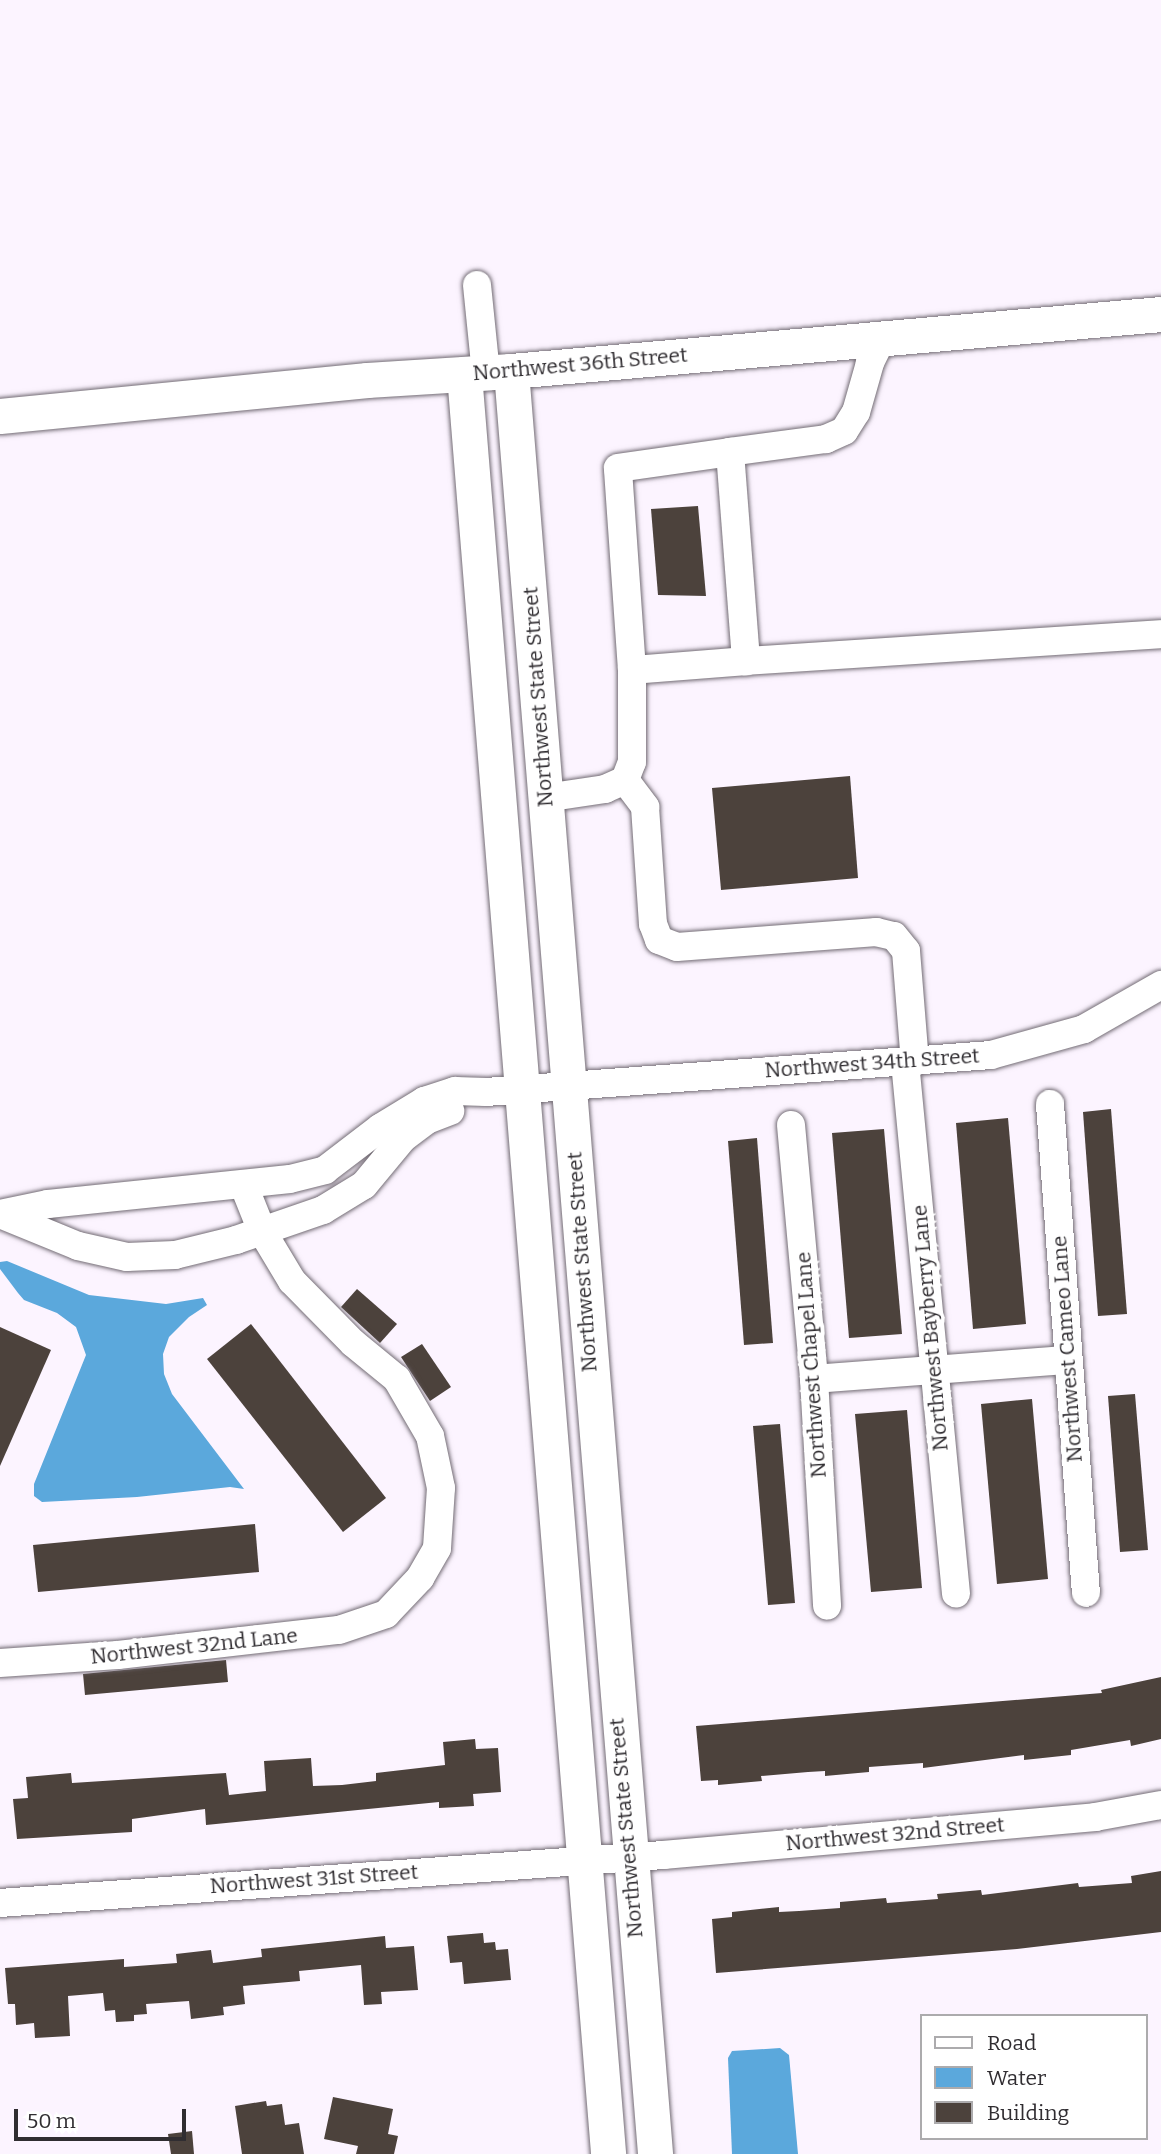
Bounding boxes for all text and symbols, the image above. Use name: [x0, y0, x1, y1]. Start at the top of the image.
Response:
street label: Northwest 36th Street: [472, 342, 688, 386]
street label: Northwest State Street: [518, 586, 558, 808]
street label: Northwest 34th Street: [764, 1043, 980, 1083]
street label: Northwest State Street: [562, 1151, 602, 1373]
street label: Northwest Bayberry Lane: [907, 1204, 953, 1452]
street label: Northwest Cameo Lane: [1047, 1235, 1087, 1463]
street label: Northwest Chapel Lane: [791, 1251, 831, 1479]
street label: Northwest 32nd Lane: [89, 1623, 299, 1669]
street label: Northwest State Street: [604, 1717, 648, 1939]
street label: Northwest 32nd Street: [784, 1812, 1006, 1856]
street label: Northwest 31st Street: [209, 1859, 419, 1899]
legend: [920, 2014, 1147, 2140]
text: Road: [987, 2030, 1036, 2056]
text: Water: [987, 2065, 1046, 2091]
scale bar: [18, 2094, 189, 2138]
text: Building: [987, 2100, 1069, 2126]
text: 50 m: [27, 2108, 76, 2134]

